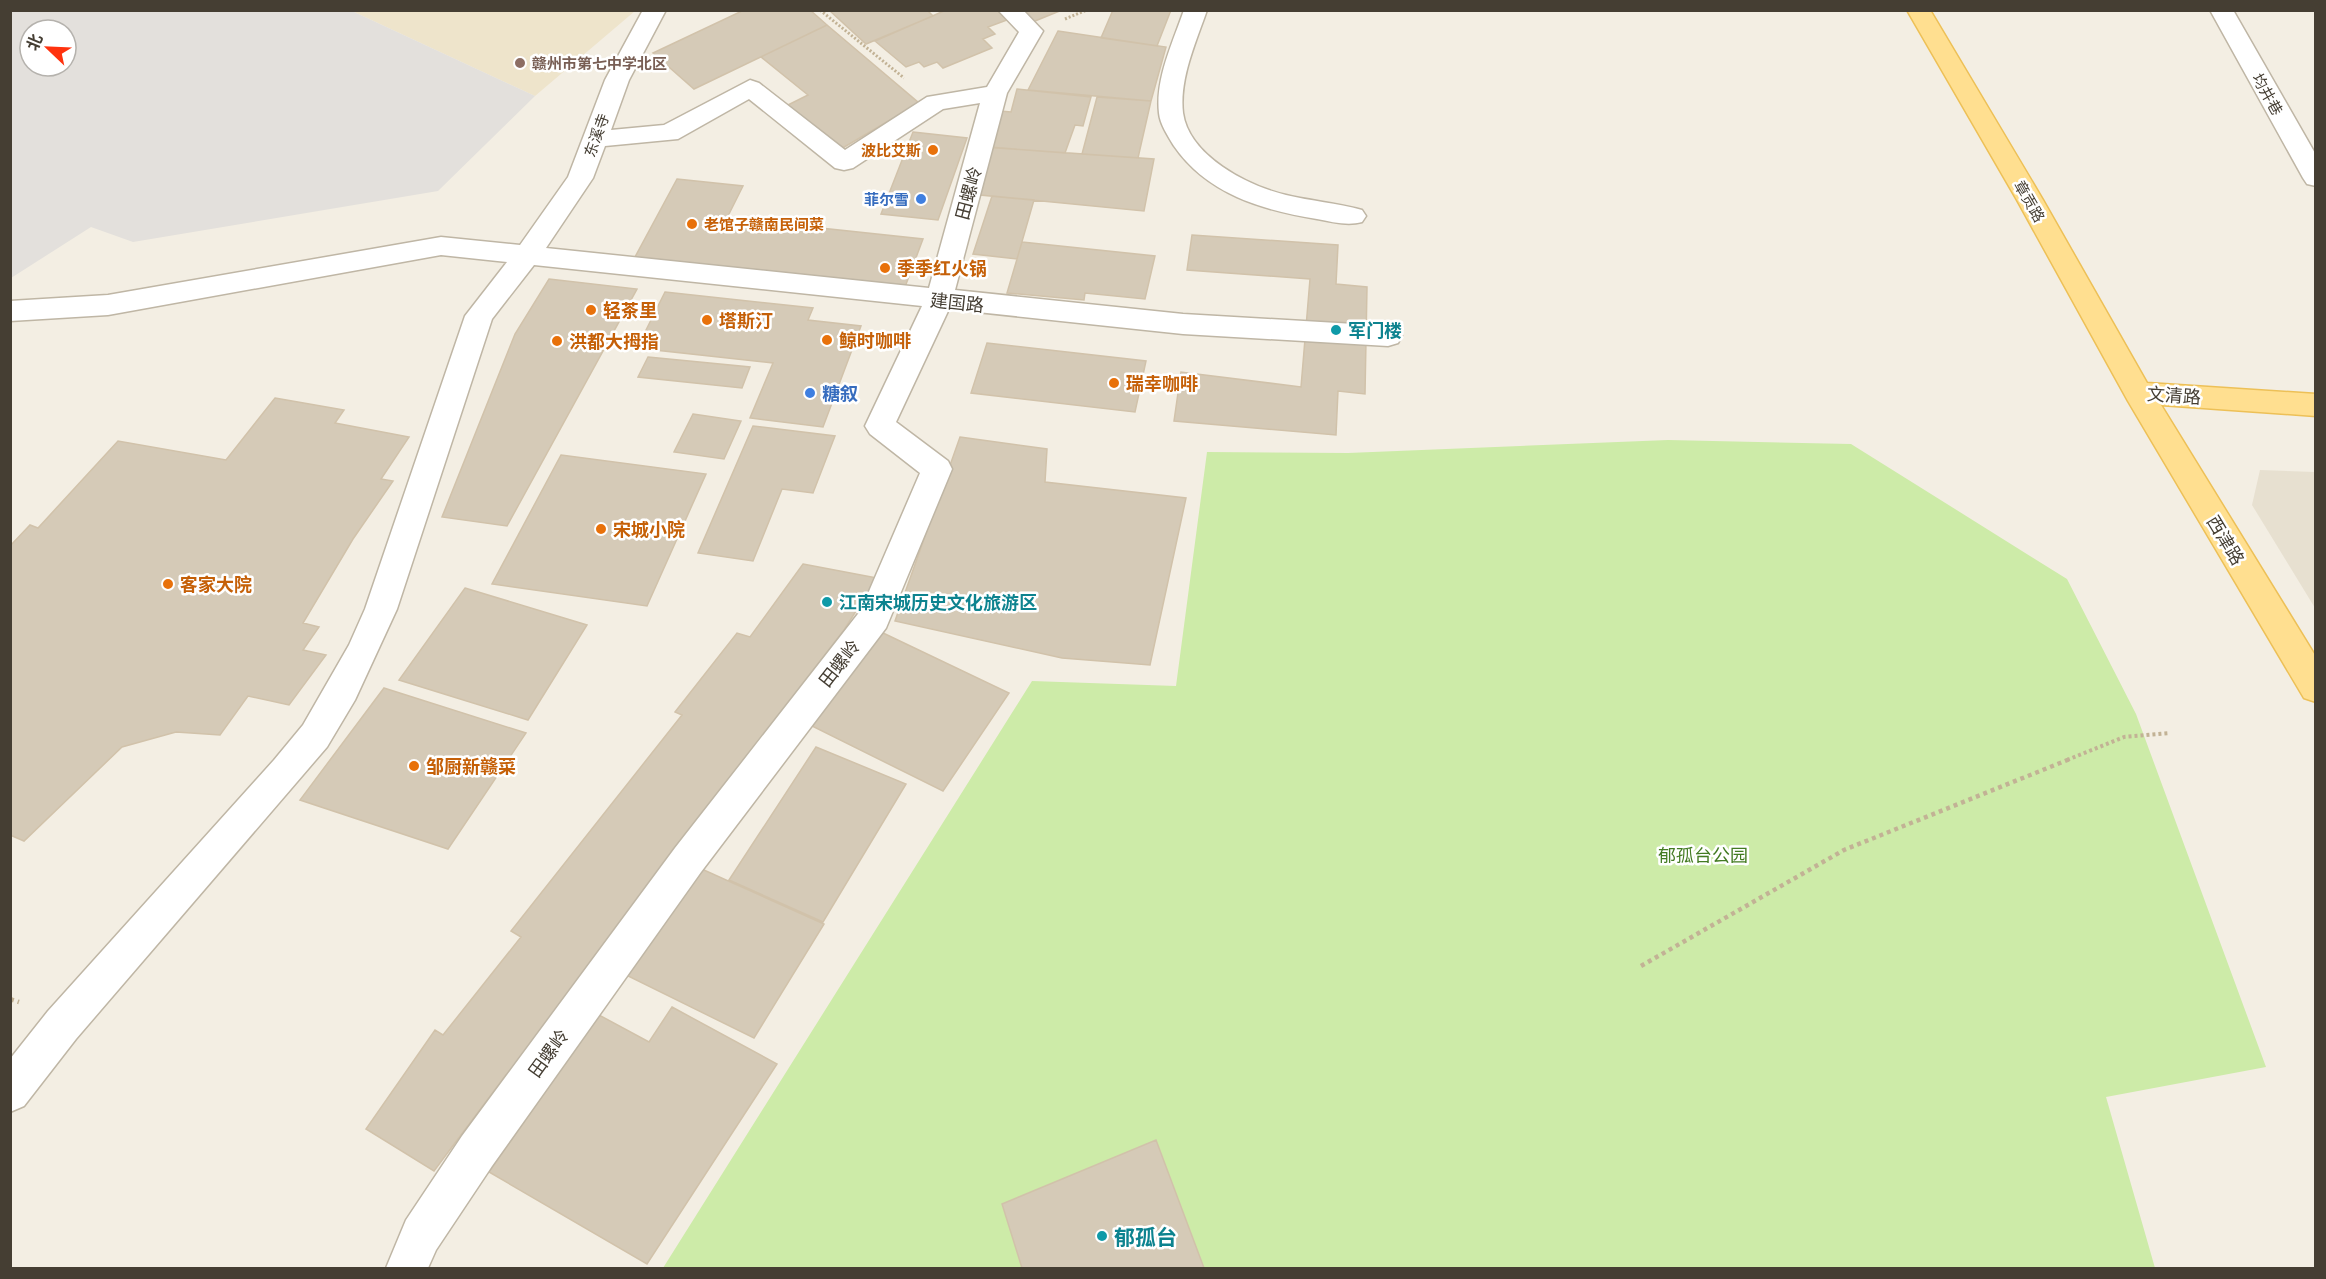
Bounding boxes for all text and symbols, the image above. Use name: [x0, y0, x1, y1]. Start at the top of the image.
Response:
north arrow: [18, 18, 78, 78]
text: 北: [22, 31, 46, 53]
place label: 赣州市第七中学北区: [532, 54, 667, 72]
marker: 赣州市第七中学北区: [513, 56, 527, 70]
street label: 均井巷: [2249, 70, 2287, 118]
street label: 东溪寺: [580, 111, 612, 159]
place label: 波比艾斯: [861, 141, 921, 159]
marker: 波比艾斯: [926, 143, 940, 157]
street label: 田螺岭: [950, 164, 986, 222]
street label: 章贡路: [2011, 177, 2049, 225]
place label: 菲尔雪: [864, 190, 909, 208]
marker: 菲尔雪: [914, 192, 928, 206]
place label: 老馆子赣南民间菜: [704, 215, 824, 233]
marker: 老馆子赣南民间菜: [685, 217, 699, 231]
place label: 季季红火锅: [897, 257, 987, 279]
marker: 季季红火锅: [878, 261, 892, 275]
street label: 建国路: [929, 288, 985, 316]
place label: 轻茶里: [603, 299, 657, 321]
marker: 轻茶里: [584, 303, 598, 317]
place label: 塔斯汀: [719, 309, 773, 331]
marker: 塔斯汀: [700, 313, 714, 327]
place label: 军门楼: [1348, 319, 1402, 341]
marker: 军门楼: [1329, 323, 1343, 337]
place label: 鲸时咖啡: [839, 329, 911, 351]
place label: 洪都大拇指: [569, 330, 659, 352]
marker: 鲸时咖啡: [820, 333, 834, 347]
marker: 洪都大拇指: [550, 334, 564, 348]
place label: 瑞幸咖啡: [1126, 372, 1198, 394]
marker: 瑞幸咖啡: [1107, 376, 1121, 390]
place label: 糖叙: [822, 382, 858, 404]
street label: 文清路: [2146, 382, 2202, 408]
marker: 糖叙: [803, 386, 817, 400]
street label: 西津路: [2203, 511, 2249, 569]
place label: 宋城小院: [613, 518, 685, 540]
marker: 宋城小院: [594, 522, 608, 536]
place label: 客家大院: [180, 573, 252, 595]
marker: 客家大院: [161, 577, 175, 591]
place label: 江南宋城历史文化旅游区: [839, 591, 1037, 613]
marker: 江南宋城历史文化旅游区: [820, 595, 834, 609]
street label: 田螺岭: [814, 635, 864, 691]
place label: 邹厨新赣菜: [426, 755, 516, 777]
marker: 邹厨新赣菜: [407, 759, 421, 773]
park label: 郁孤台公园: [1658, 844, 1748, 866]
street label: 田螺岭: [523, 1025, 573, 1081]
place label: 郁孤台: [1114, 1224, 1177, 1249]
marker: 郁孤台: [1095, 1229, 1109, 1243]

